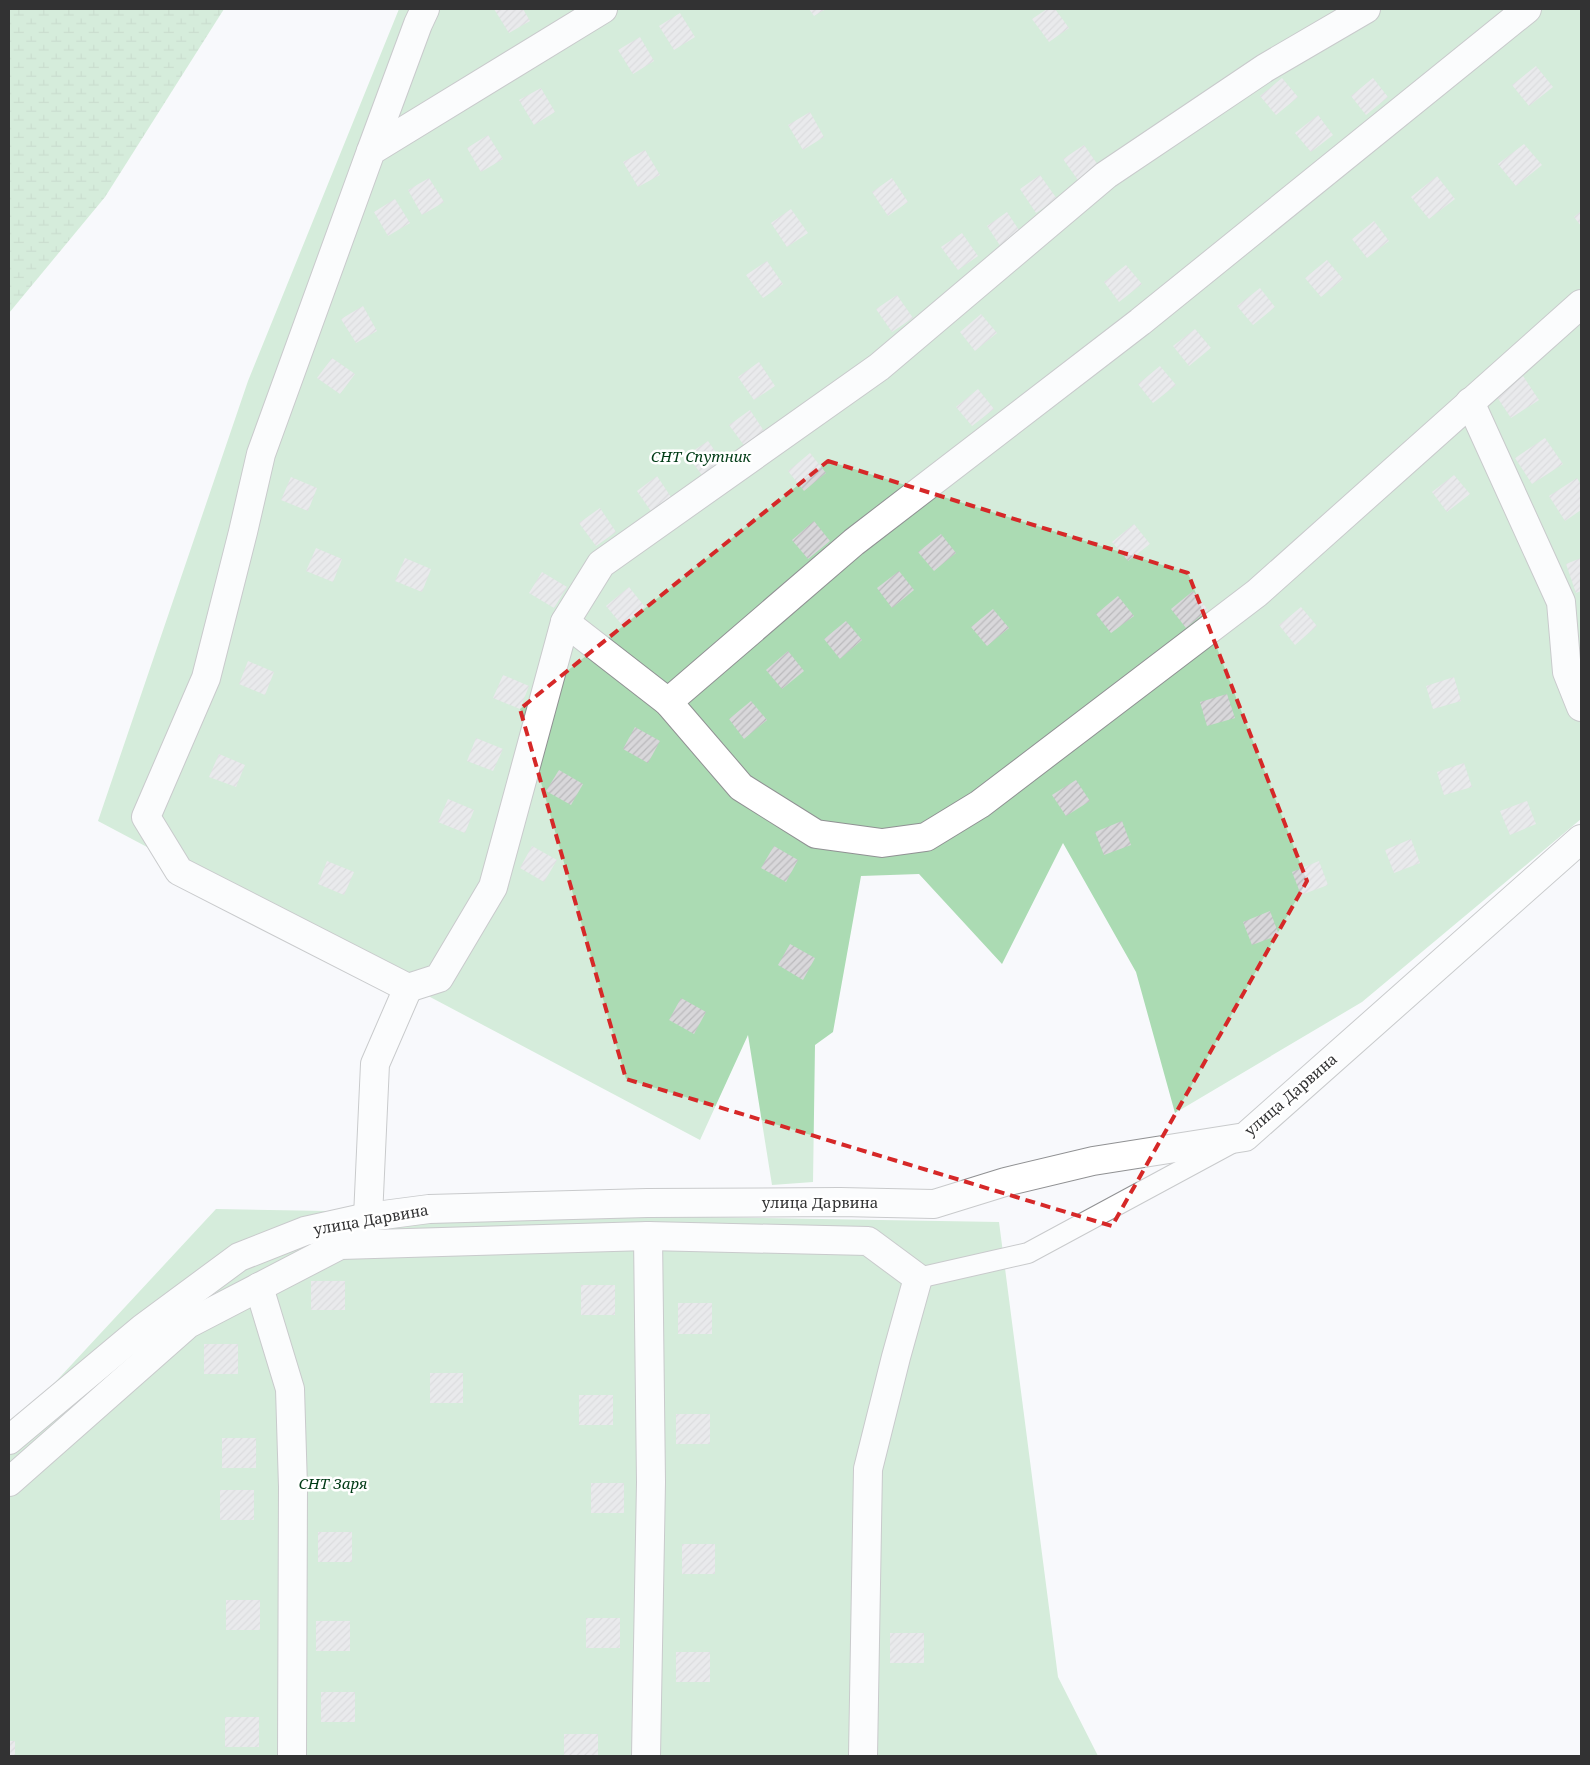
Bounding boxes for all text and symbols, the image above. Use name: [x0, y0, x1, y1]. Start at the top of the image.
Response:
park label: СНТ Спутник: [651, 446, 752, 466]
street label: улица Дарвина: [1240, 1048, 1341, 1140]
street label: улица Дарвина: [762, 1192, 878, 1212]
street label: улица Дарвина: [312, 1199, 430, 1239]
park label: СНТ Заря: [299, 1473, 368, 1493]

